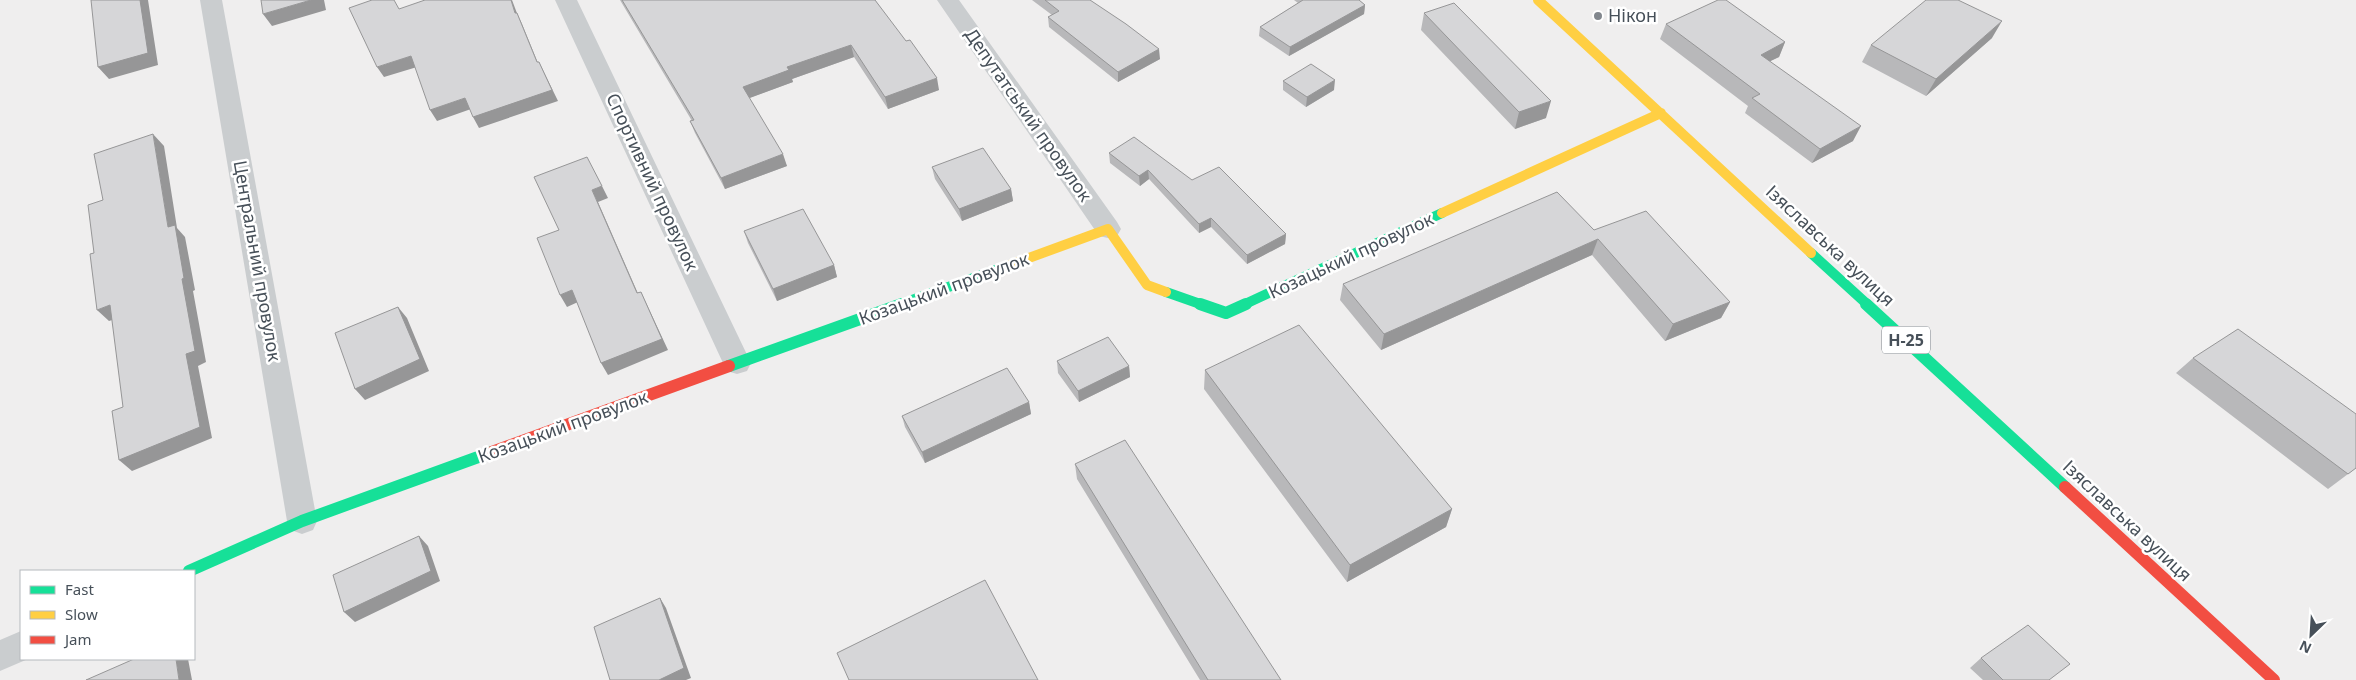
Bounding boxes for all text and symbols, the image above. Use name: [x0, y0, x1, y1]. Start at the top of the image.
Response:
place label: Нікон: [1608, 3, 1657, 27]
marker: Нікон: [1592, 10, 1604, 22]
street label: Депутатський провулок: [960, 23, 1098, 206]
street label: Спортивний провулок: [601, 89, 705, 275]
street label: Центральний провулок: [228, 158, 288, 364]
street label: Ізяславська вулиця: [1761, 179, 1900, 311]
street label: Козацький провулок: [1264, 206, 1437, 304]
street label: Козацький провулок: [855, 246, 1032, 330]
road number: Н-25: [1882, 326, 1930, 354]
street label: Козацький провулок: [474, 384, 651, 468]
street label: Ізяславська вулиця: [2058, 454, 2197, 586]
legend: [20, 570, 195, 660]
text: Fast: [65, 579, 94, 599]
text: Slow: [65, 604, 98, 624]
north arrow: [2286, 610, 2336, 660]
text: Jam: [63, 629, 92, 649]
text: N: [2296, 636, 2314, 658]

